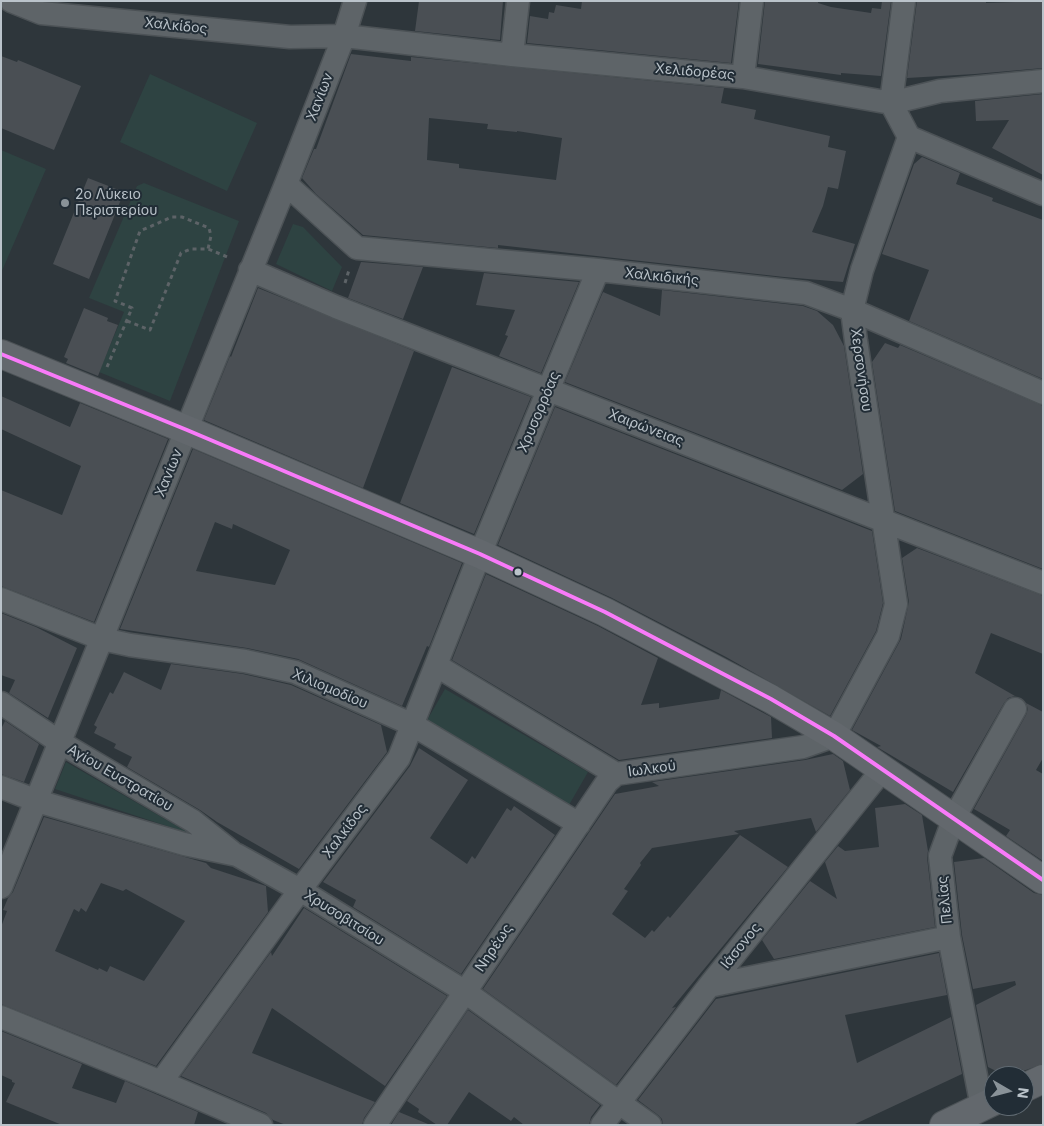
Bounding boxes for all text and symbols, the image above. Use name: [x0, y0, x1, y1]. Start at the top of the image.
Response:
street label: Χαλκίδος: [144, 14, 208, 38]
street label: Χελιδορέας: [655, 60, 735, 84]
street label: Χανίων: [303, 71, 337, 123]
place label: 2ο Λύκειο Περιστερίου: [75, 187, 157, 220]
marker: 2ο Λύκειο Περιστερίου: [59, 197, 71, 209]
street label: Χαλκιδικής: [624, 265, 700, 289]
street label: Χερσονήσου: [847, 327, 875, 413]
street label: Χρυσορρόας: [514, 369, 564, 455]
street label: Χαιρώνειας: [606, 406, 686, 450]
street label: Χανίων: [152, 447, 186, 499]
unlabelled marker: [513, 567, 523, 577]
street label: Χιλιομοδίου: [290, 666, 370, 712]
street label: Αγίου Ευστρατίου: [64, 741, 176, 815]
street label: Ιωλκού: [627, 757, 677, 781]
street label: Χαλκίδος: [319, 801, 371, 861]
street label: Πελίας: [934, 875, 956, 925]
street label: Χρυσοβιτσίου: [301, 887, 387, 949]
street label: Ιάσονος: [717, 920, 765, 972]
street label: Νηρέως: [472, 921, 516, 975]
north arrow: [984, 1066, 1034, 1116]
text: N: [1014, 1087, 1033, 1099]

